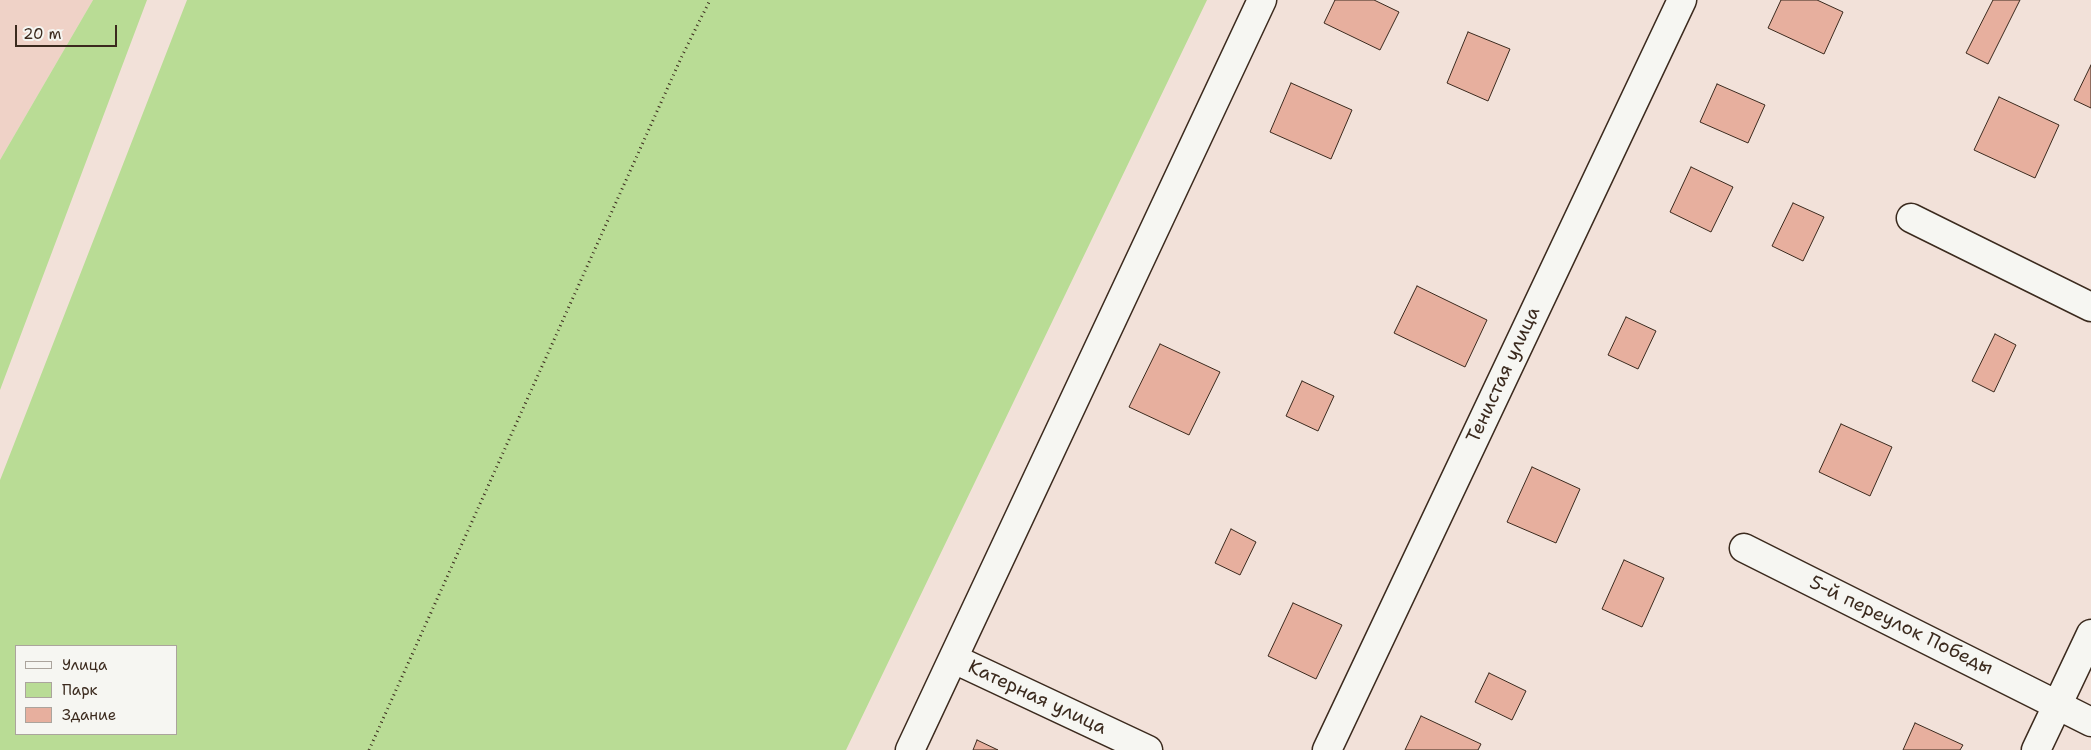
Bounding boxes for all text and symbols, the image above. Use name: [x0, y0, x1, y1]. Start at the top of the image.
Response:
scale bar: [18, 15, 120, 47]
text: 20 m: [23, 24, 62, 44]
street label: Тенистая улица: [1462, 303, 1546, 447]
street label: 5-й переулок Победы: [1805, 572, 1997, 680]
legend: [15, 645, 178, 735]
text: Улица: [62, 655, 107, 675]
street label: Катерная улица: [964, 656, 1110, 740]
text: Парк: [62, 680, 98, 700]
text: Здание: [62, 705, 116, 725]

